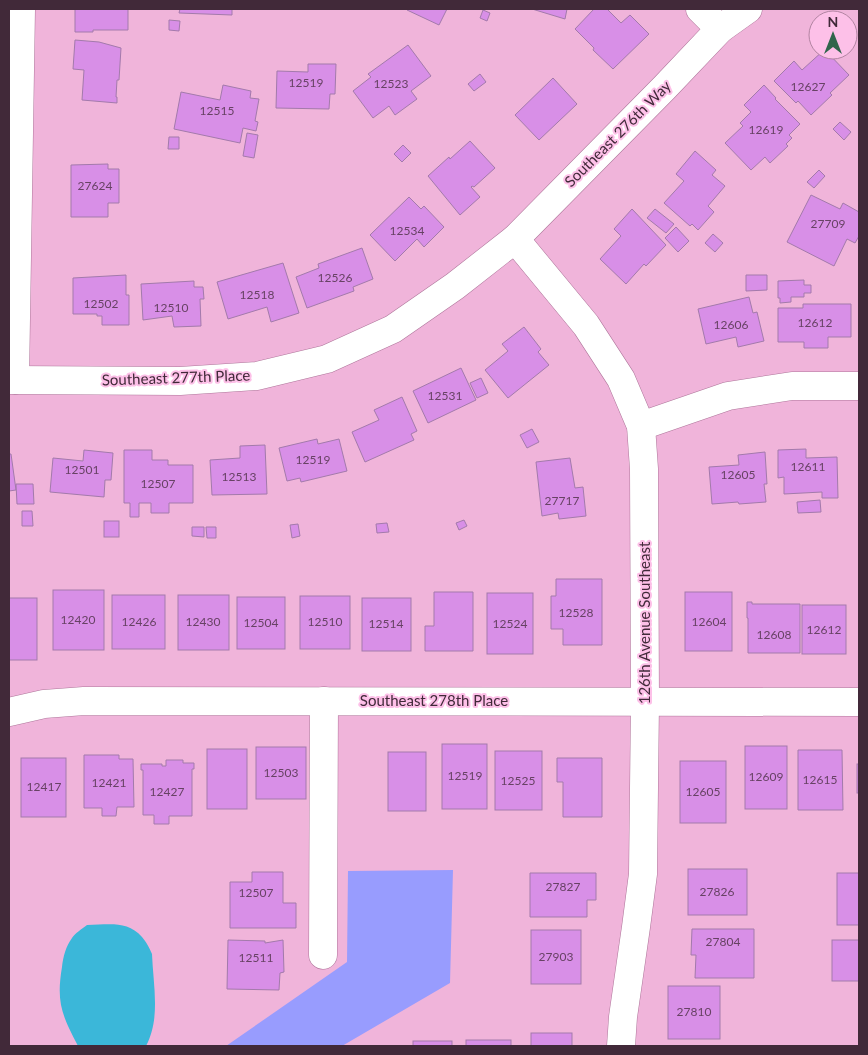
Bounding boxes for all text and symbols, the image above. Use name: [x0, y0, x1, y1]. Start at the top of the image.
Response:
north arrow: [808, 10, 858, 60]
text: N: [828, 13, 838, 30]
house number: 12519: [289, 75, 323, 90]
house number: 12523: [374, 76, 408, 91]
street label: Southeast 276th Way: [560, 76, 674, 190]
house number: 12627: [791, 79, 825, 94]
house number: 12515: [200, 103, 234, 118]
house number: 12619: [749, 122, 783, 137]
house number: 27624: [78, 178, 112, 193]
house number: 27709: [811, 216, 845, 231]
house number: 12534: [390, 223, 424, 238]
house number: 12526: [318, 270, 352, 285]
house number: 12518: [240, 287, 274, 302]
house number: 12502: [84, 296, 118, 311]
house number: 12510: [154, 300, 188, 315]
house number: 12612: [798, 315, 832, 330]
house number: 12606: [714, 317, 748, 332]
street label: Southeast 277th Place: [102, 365, 251, 389]
house number: 12531: [428, 388, 462, 403]
house number: 12519: [296, 452, 330, 467]
house number: 12611: [791, 459, 825, 474]
house number: 12501: [65, 462, 99, 477]
house number: 12605: [721, 467, 755, 482]
house number: 12513: [222, 469, 256, 484]
house number: 12507: [141, 476, 175, 491]
house number: 27717: [545, 493, 579, 508]
street label: 126th Avenue Southeast: [635, 541, 653, 704]
house number: 12528: [559, 605, 593, 620]
house number: 12420: [61, 612, 95, 627]
house number: 12426: [122, 614, 156, 629]
house number: 12430: [186, 614, 220, 629]
house number: 12510: [308, 614, 342, 629]
house number: 12604: [692, 614, 726, 629]
house number: 12504: [244, 615, 278, 630]
house number: 12514: [369, 616, 403, 631]
house number: 12524: [493, 616, 527, 631]
house number: 12612: [807, 622, 841, 637]
house number: 12608: [757, 627, 791, 642]
street label: Southeast 278th Place: [360, 691, 508, 709]
house number: 12503: [264, 765, 298, 780]
house number: 12519: [448, 768, 482, 783]
house number: 12609: [749, 769, 783, 784]
house number: 12615: [803, 772, 837, 787]
house number: 12525: [501, 773, 535, 788]
house number: 12421: [92, 775, 126, 790]
house number: 12417: [27, 779, 61, 794]
house number: 12427: [150, 784, 184, 799]
house number: 12605: [686, 784, 720, 799]
house number: 27827: [546, 879, 580, 894]
house number: 27826: [700, 884, 734, 899]
house number: 12507: [239, 885, 273, 900]
house number: 27804: [706, 934, 740, 949]
house number: 27903: [539, 949, 573, 964]
house number: 12511: [239, 950, 273, 965]
house number: 27810: [677, 1004, 711, 1019]

